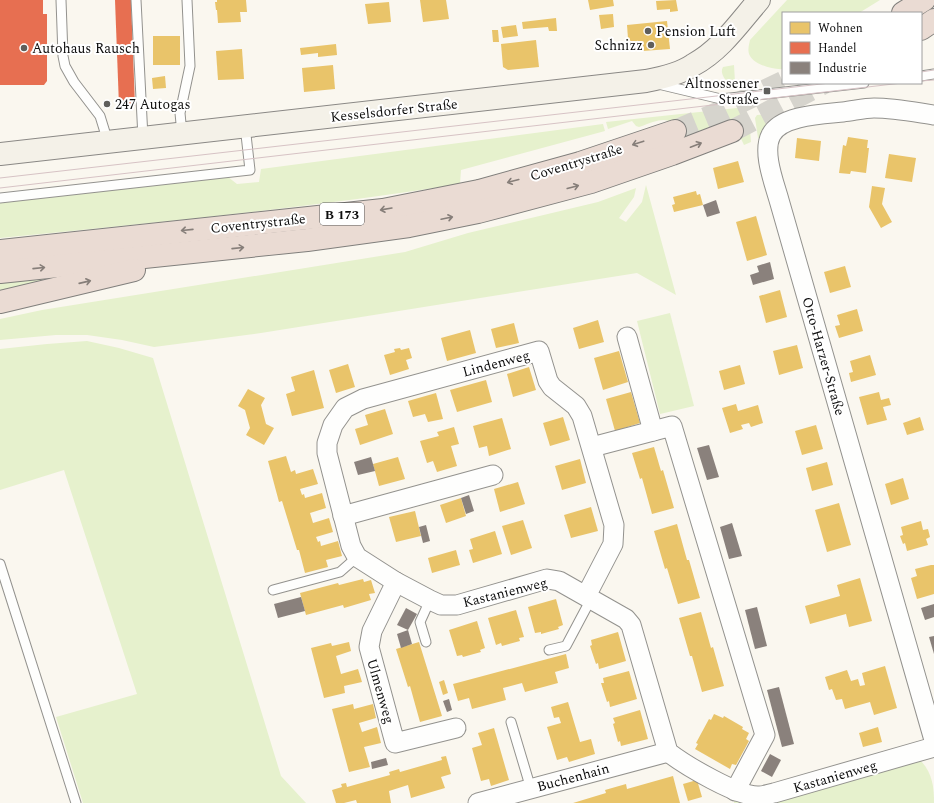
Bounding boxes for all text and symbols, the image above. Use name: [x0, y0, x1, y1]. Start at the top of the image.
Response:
legend: [782, 12, 922, 84]
text: Wohnen: [818, 19, 863, 38]
place label: Pension Luft: [656, 21, 736, 42]
marker: Pension Luft: [643, 26, 653, 36]
place label: Schnizz: [594, 35, 643, 56]
place label: Autohaus Rausch: [32, 38, 140, 59]
text: Handel: [818, 39, 857, 58]
marker: Schnizz: [646, 40, 656, 50]
marker: Autohaus Rausch: [19, 43, 29, 53]
text: Industrie: [818, 59, 867, 78]
place label: Altnossener Straße: [685, 73, 759, 110]
marker: Altnossener Straße: [762, 86, 772, 96]
street label: Kesselsdorfer Straße: [329, 93, 459, 128]
place label: 247 Autogas: [115, 94, 191, 115]
marker: 247 Autogas: [102, 99, 112, 109]
street label: Coventrystraße: [527, 138, 625, 186]
one-way arrow: [632, 140, 644, 148]
one-way arrow: [690, 140, 702, 148]
one-way arrow: [507, 178, 520, 185]
one-way arrow: [567, 183, 580, 190]
road number: B 173: [320, 203, 364, 225]
one-way arrow: [380, 205, 393, 213]
street label: Coventrystraße: [209, 208, 307, 239]
one-way arrow: [440, 214, 453, 222]
one-way arrow: [181, 227, 194, 234]
one-way arrow: [231, 244, 244, 252]
one-way arrow: [32, 264, 45, 272]
one-way arrow: [78, 278, 91, 285]
street label: Otto-Harzer-Straße: [797, 294, 851, 418]
street label: Lindenweg: [460, 344, 532, 383]
street label: Kastanienweg: [461, 572, 550, 613]
street label: Ulmenweg: [361, 656, 400, 726]
street label: Kastanienweg: [791, 754, 880, 799]
street label: Buchenhain: [535, 758, 612, 797]

